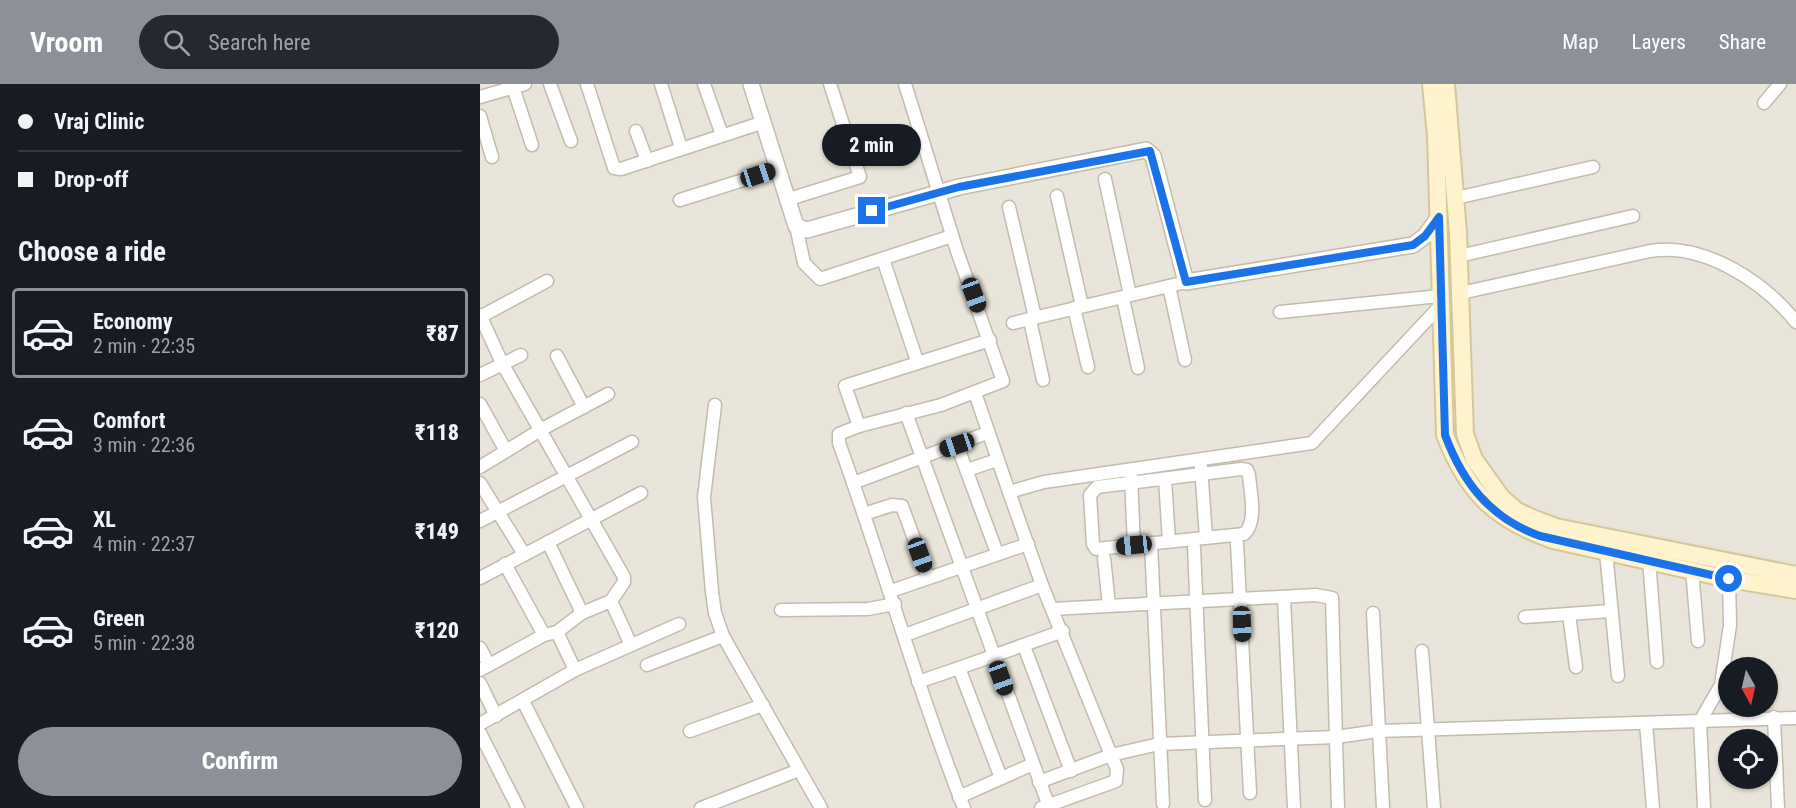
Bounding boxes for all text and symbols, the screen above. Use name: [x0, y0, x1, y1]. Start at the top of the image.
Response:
search box: [139, 15, 559, 69]
text: Vroom: [30, 26, 103, 59]
icon: search: [160, 26, 193, 59]
text: Search here: [208, 30, 311, 55]
text: Map: [1562, 30, 1599, 54]
text: Layers: [1632, 30, 1686, 54]
text: Share: [1719, 30, 1766, 54]
text: Vraj Clinic: [54, 109, 144, 134]
callout: 2 min: [822, 124, 922, 166]
text: 2 min: [849, 133, 894, 157]
car: [738, 161, 778, 189]
text: Drop-off: [54, 167, 128, 192]
route end: [858, 197, 885, 224]
text: Choose a ride: [18, 236, 166, 268]
car: [959, 275, 989, 315]
icon: car: [21, 306, 75, 360]
text: Economy: [93, 309, 173, 334]
text: ₹87: [426, 321, 459, 346]
text: 2 min · 22:35: [93, 334, 195, 358]
icon: car: [21, 405, 75, 459]
text: Comfort: [93, 408, 166, 433]
text: ₹118: [415, 420, 459, 445]
car: [937, 431, 977, 459]
text: 3 min · 22:36: [93, 433, 195, 457]
icon: car: [21, 504, 75, 558]
text: XL: [93, 507, 116, 532]
text: ₹149: [415, 519, 459, 544]
text: 4 min · 22:37: [93, 532, 195, 556]
car: [1115, 534, 1153, 556]
car: [905, 535, 935, 575]
route start: [1715, 565, 1742, 592]
icon: car: [21, 603, 75, 657]
text: Green: [93, 606, 145, 631]
car: [1232, 606, 1252, 642]
text: ₹120: [415, 618, 459, 643]
text: 5 min · 22:38: [93, 631, 195, 655]
north arrow: [1718, 657, 1778, 717]
map controls: [1718, 657, 1778, 789]
car: [986, 658, 1016, 698]
button: Confirm: [18, 727, 462, 796]
button: locate: [1718, 729, 1778, 789]

